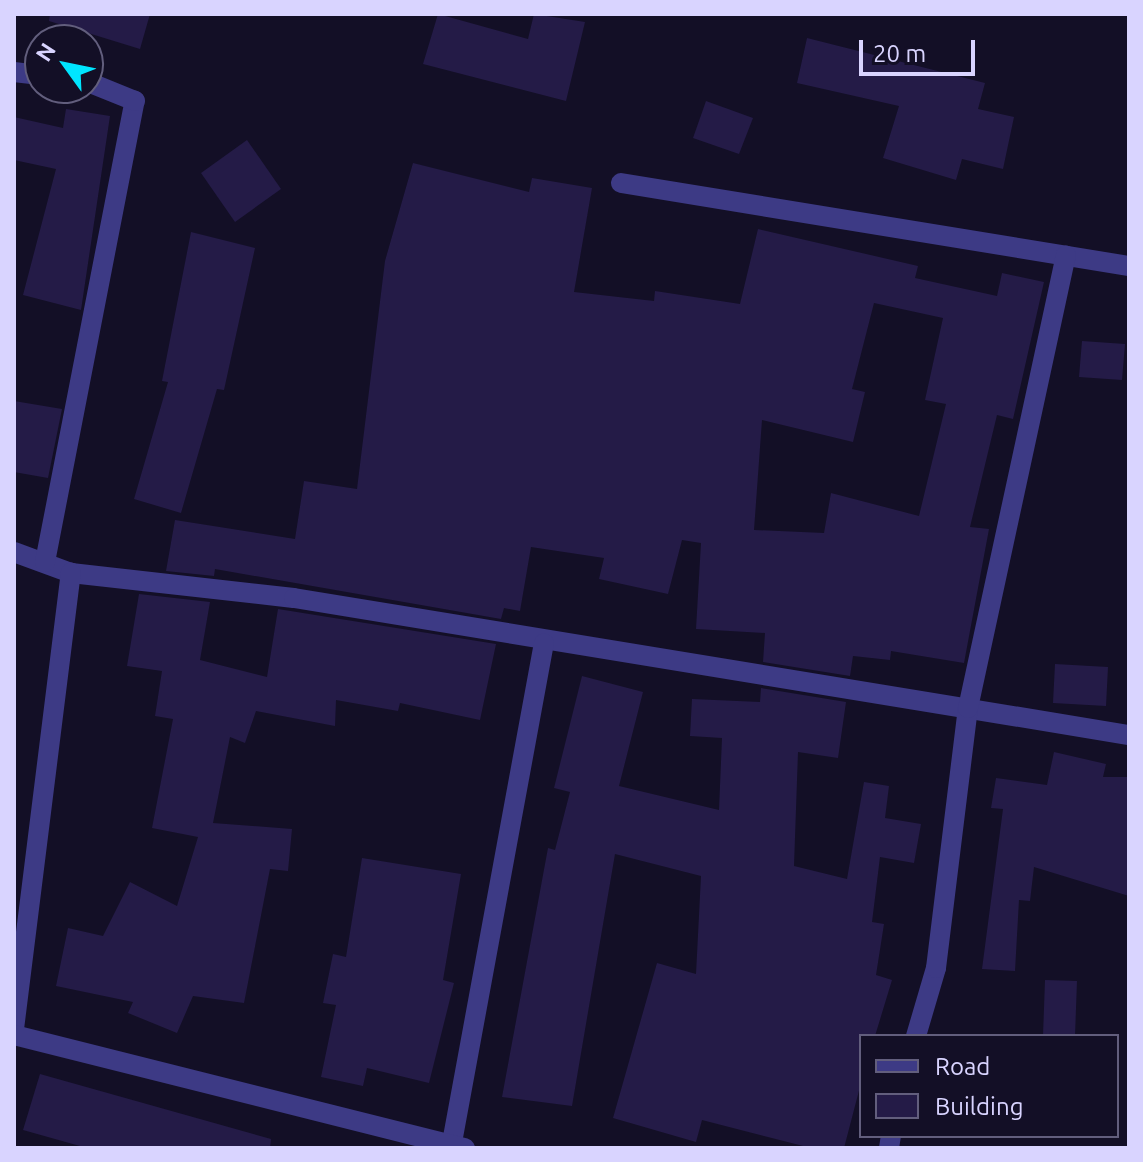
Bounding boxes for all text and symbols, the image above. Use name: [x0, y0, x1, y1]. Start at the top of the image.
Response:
north arrow: [24, 24, 104, 104]
scale bar: [863, 24, 979, 74]
text: N: [30, 38, 60, 65]
text: 20 m: [873, 40, 926, 67]
legend: [859, 1034, 1119, 1138]
text: Road: [935, 1053, 990, 1080]
text: Building: [935, 1093, 1023, 1120]

